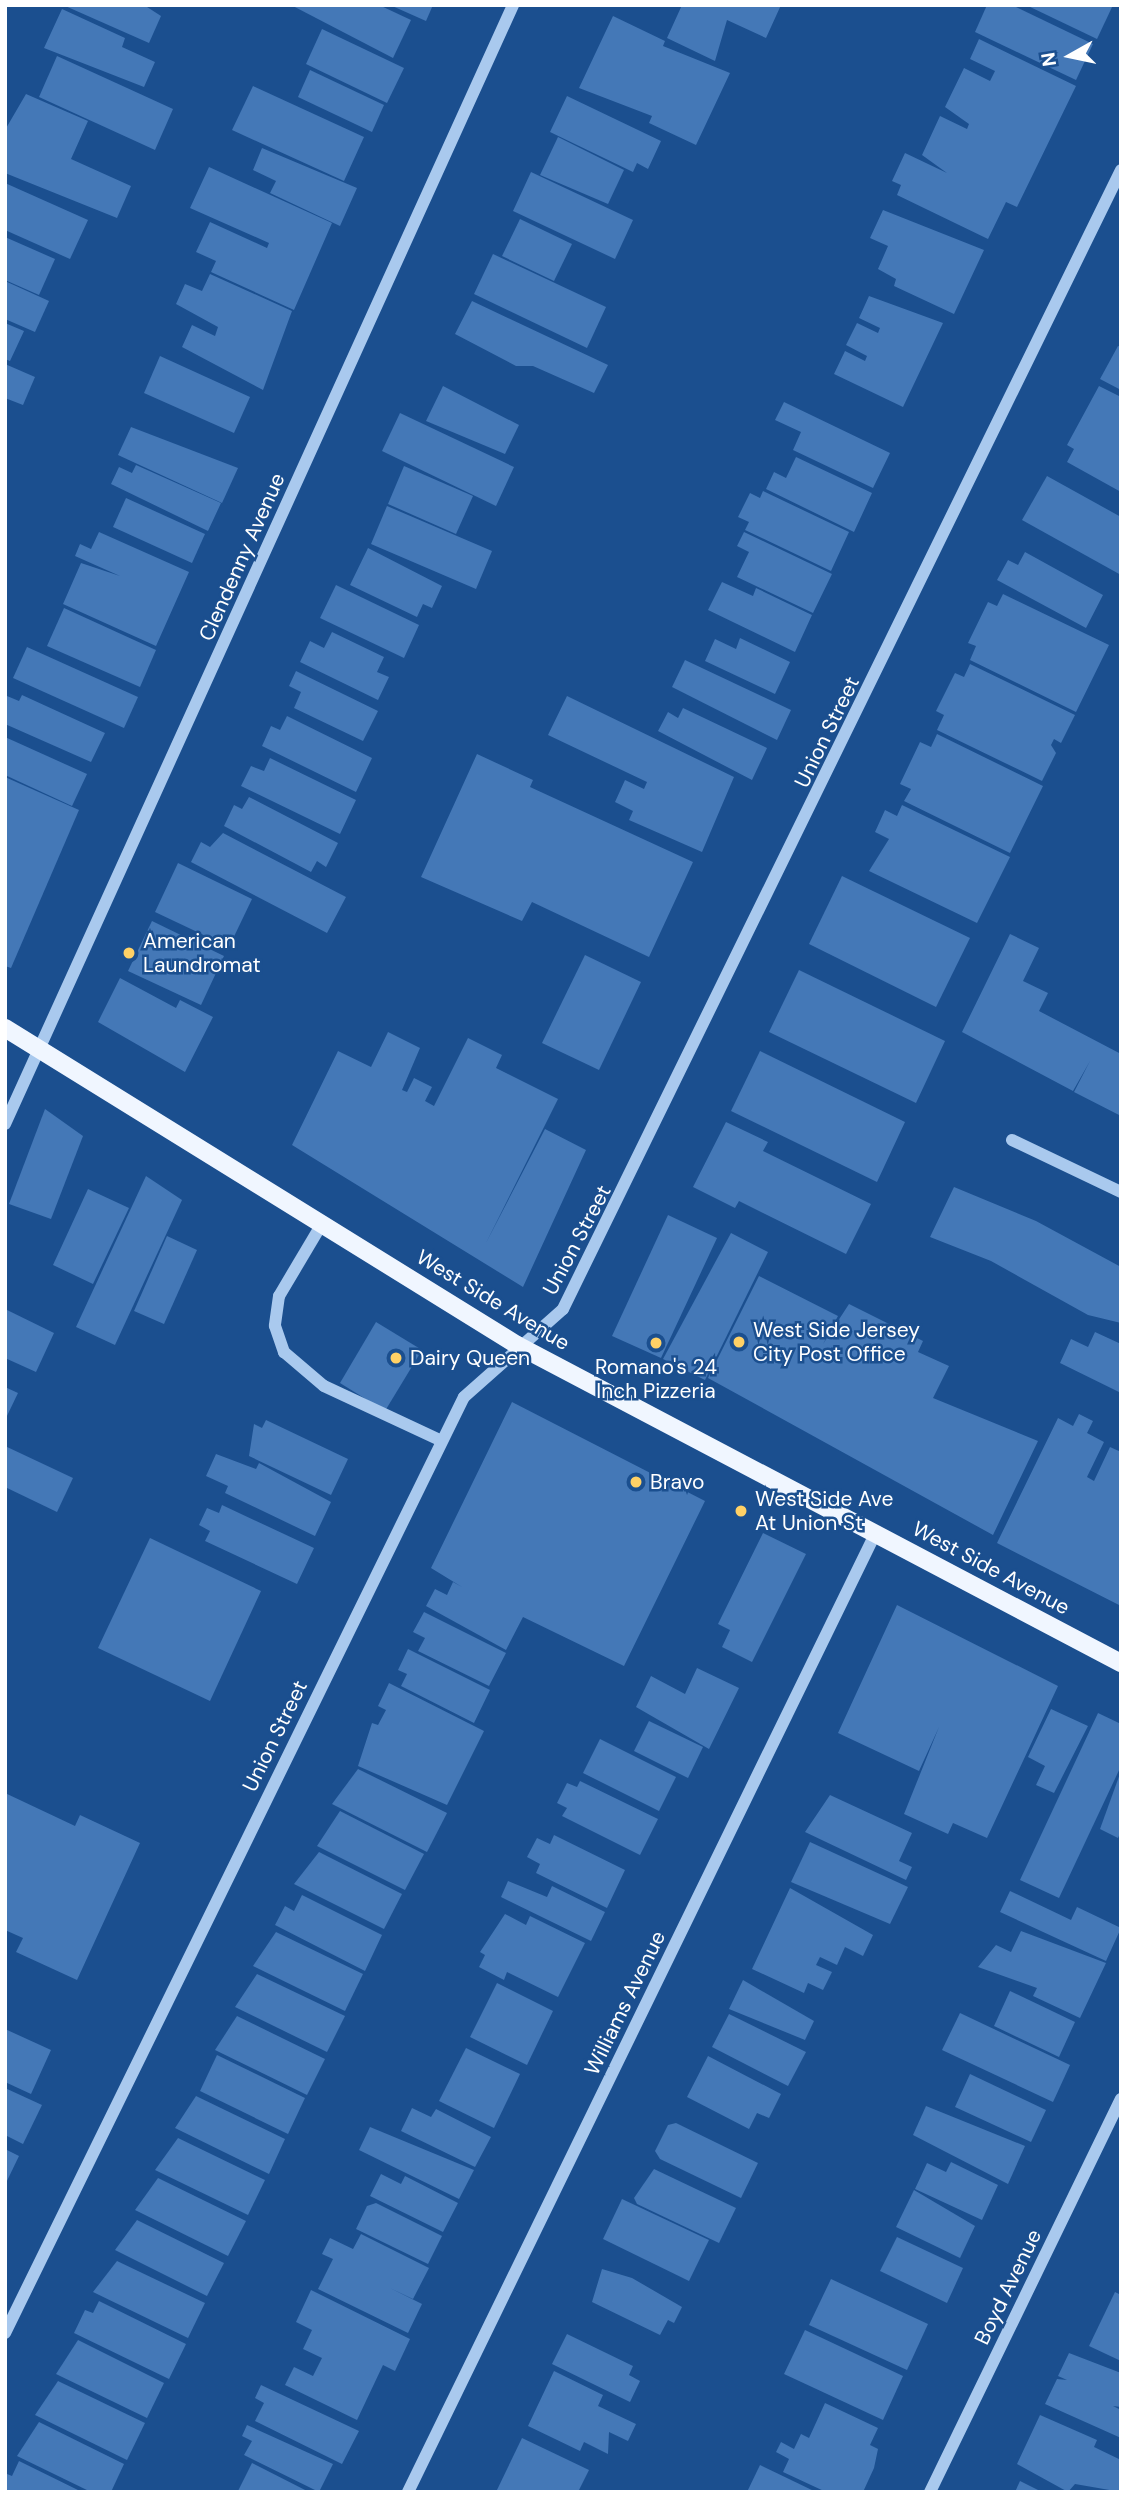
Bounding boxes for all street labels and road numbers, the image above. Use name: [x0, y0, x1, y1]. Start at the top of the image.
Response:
street label: Clendenny Avenue: [194, 469, 290, 645]
street label: Union Street: [789, 672, 865, 792]
street label: Union Street: [538, 1181, 616, 1299]
street label: West Side Avenue: [412, 1244, 574, 1356]
street label: West Side Avenue: [908, 1516, 1074, 1620]
street label: Union Street: [237, 1676, 313, 1796]
street label: Williams Avenue: [579, 1927, 671, 2079]
street label: Boyd Avenue: [969, 2225, 1047, 2349]

